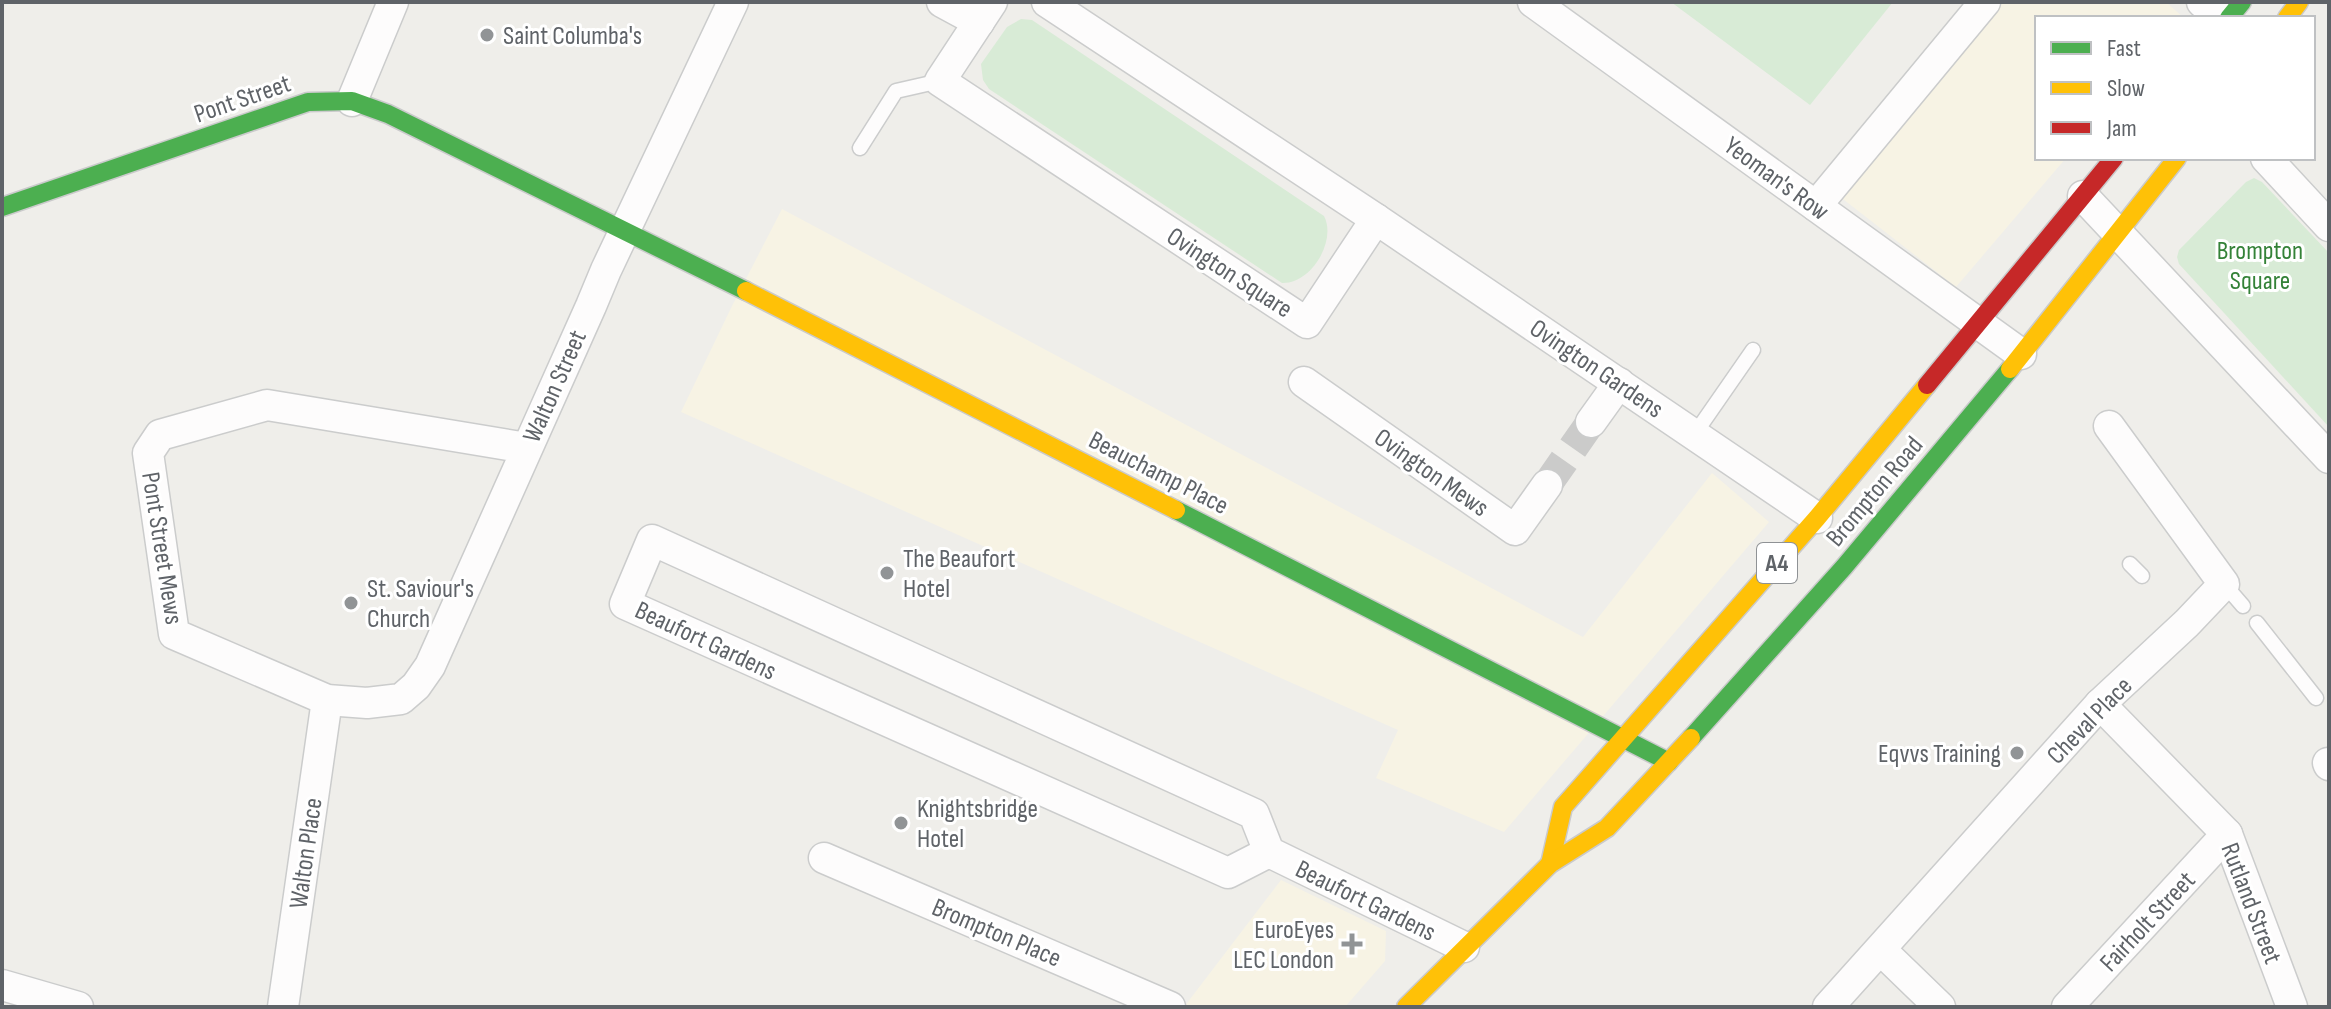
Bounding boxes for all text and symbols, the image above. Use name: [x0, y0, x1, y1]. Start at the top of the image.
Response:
legend: [2035, 16, 2315, 160]
place label: Saint Columba's: [503, 21, 642, 52]
marker: Saint Columba's: [478, 26, 496, 44]
text: Fast: [2107, 34, 2141, 63]
street label: Pont Street: [190, 68, 295, 130]
text: Slow: [2107, 74, 2145, 103]
text: Jam: [2106, 114, 2137, 143]
street label: Yeoman's Row: [1718, 131, 1835, 228]
street label: Ovington Square: [1161, 221, 1298, 325]
park label: Brompton Square: [2217, 236, 2303, 297]
street label: Ovington Gardens: [1523, 313, 1669, 425]
street label: Walton Street: [517, 326, 594, 448]
street label: Ovington Mews: [1368, 422, 1494, 524]
street label: Beauchamp Place: [1083, 425, 1233, 522]
street label: Brompton Road: [1820, 431, 1930, 553]
street label: Pont Street Mews: [134, 470, 189, 627]
road number: A4: [1757, 543, 1797, 583]
place label: The Beaufort Hotel: [903, 544, 1015, 605]
marker: The Beaufort Hotel: [878, 564, 896, 582]
place label: St. Saviour's Church: [367, 574, 474, 635]
marker: St. Saviour's Church: [342, 594, 360, 612]
street label: Beaufort Gardens: [630, 595, 781, 688]
street label: Cheval Place: [2041, 671, 2139, 771]
place label: Eqvvs Training: [1878, 739, 2001, 770]
marker: Eqvvs Training: [2008, 744, 2026, 762]
place label: Knightsbridge Hotel: [917, 794, 1038, 855]
street label: Walton Place: [283, 796, 330, 911]
marker: Knightsbridge Hotel: [892, 814, 910, 832]
street label: Rutland Street: [2213, 839, 2288, 968]
street label: Beaufort Gardens: [1290, 854, 1441, 949]
street label: Fairholt Street: [2094, 866, 2202, 978]
street label: Brompton Place: [927, 892, 1066, 974]
place label: EuroEyes LEC London: [1233, 915, 1334, 976]
marker: EuroEyes LEC London: [1341, 933, 1363, 955]

